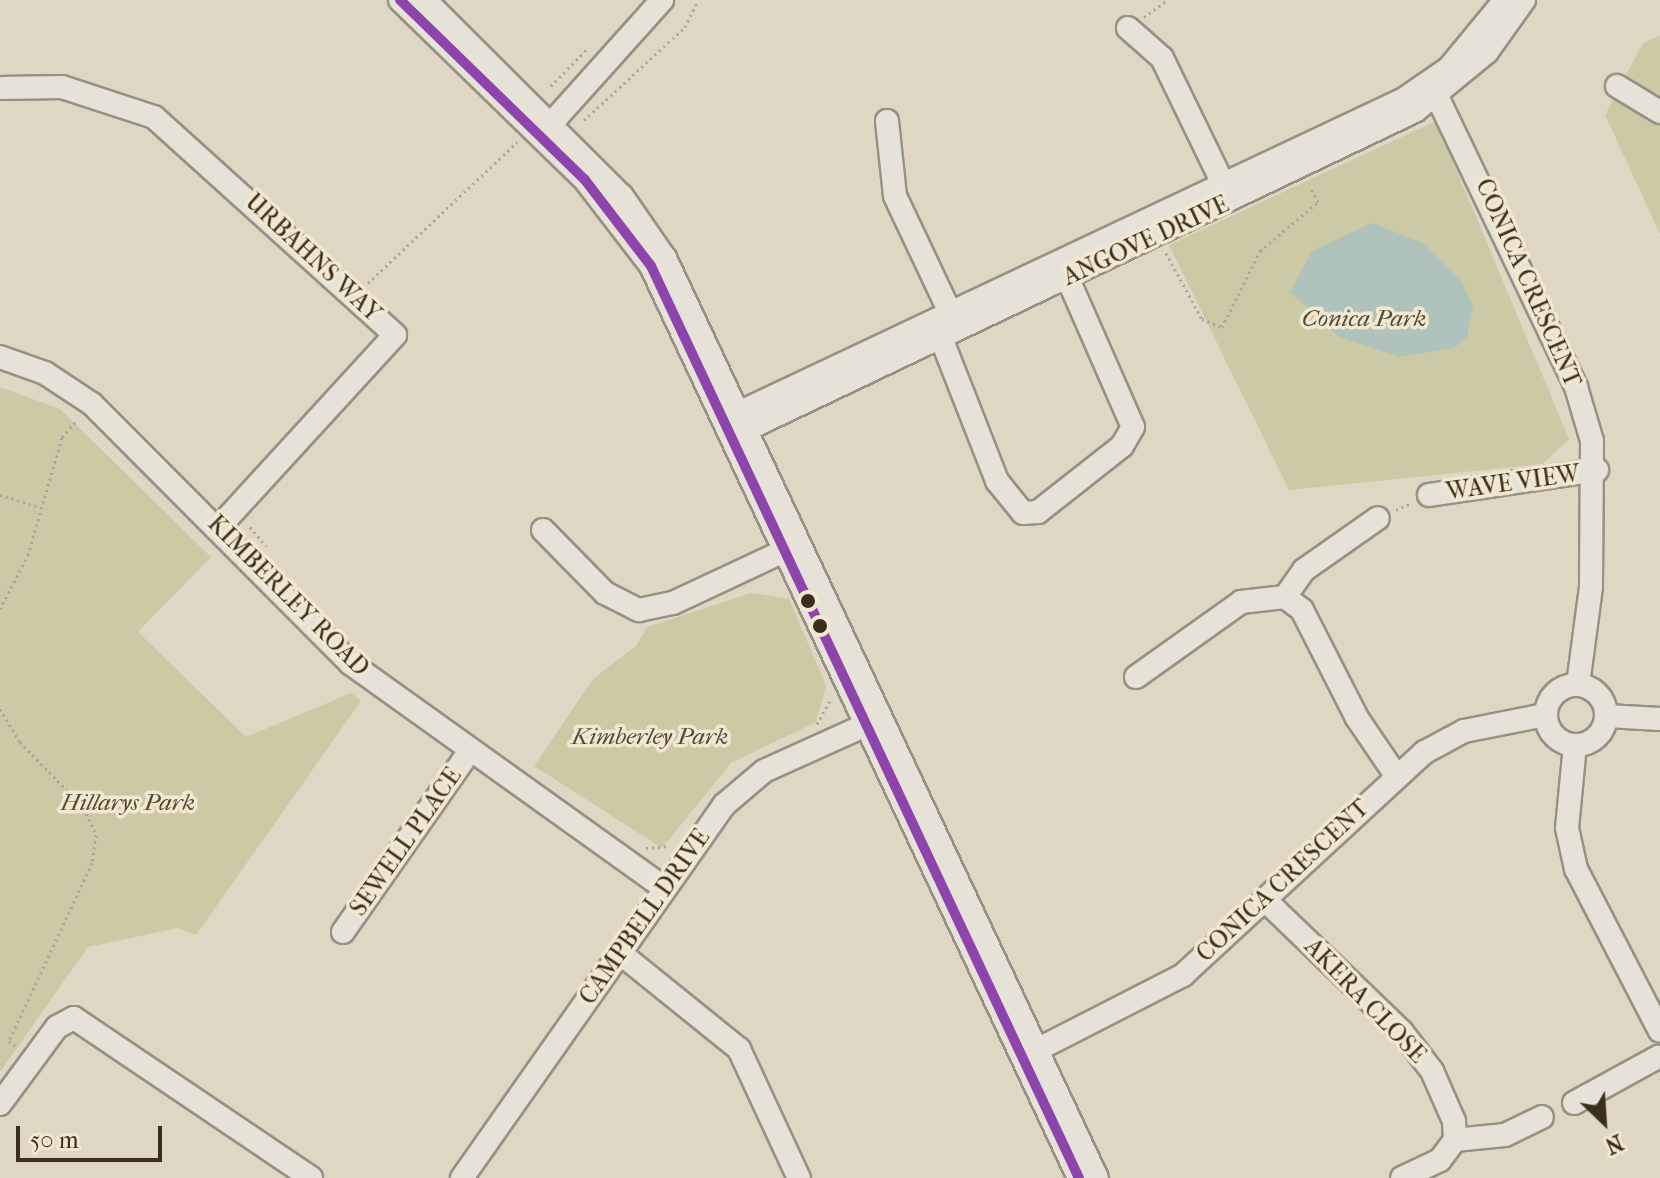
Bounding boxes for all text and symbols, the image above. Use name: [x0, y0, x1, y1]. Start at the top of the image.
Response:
street label: CONICA CRESCENT: [1469, 174, 1587, 392]
street label: URBAHNS WAY: [239, 188, 387, 328]
street label: ANGOVE DRIVE: [1059, 190, 1233, 292]
park label: Conica Park: [1302, 305, 1426, 333]
street label: WAVE VIEW: [1444, 459, 1582, 507]
street label: KIMBERLEY ROAD: [201, 509, 375, 683]
unlabelled marker: [800, 593, 816, 609]
unlabelled marker: [812, 618, 828, 634]
park label: Kimberley Park: [572, 723, 728, 751]
street label: SEWELL PLACE: [344, 762, 468, 922]
park label: Hillarys Park: [61, 789, 195, 817]
street label: CONICA CRESCENT: [1191, 794, 1375, 968]
street label: CAMPBELL DRIVE: [574, 824, 716, 1010]
street label: AKERA CLOSE: [1298, 933, 1432, 1069]
north arrow: [1564, 1082, 1644, 1162]
scale bar: [20, 1110, 166, 1160]
text: 50 m: [30, 1126, 79, 1154]
text: N: [1601, 1128, 1627, 1159]

